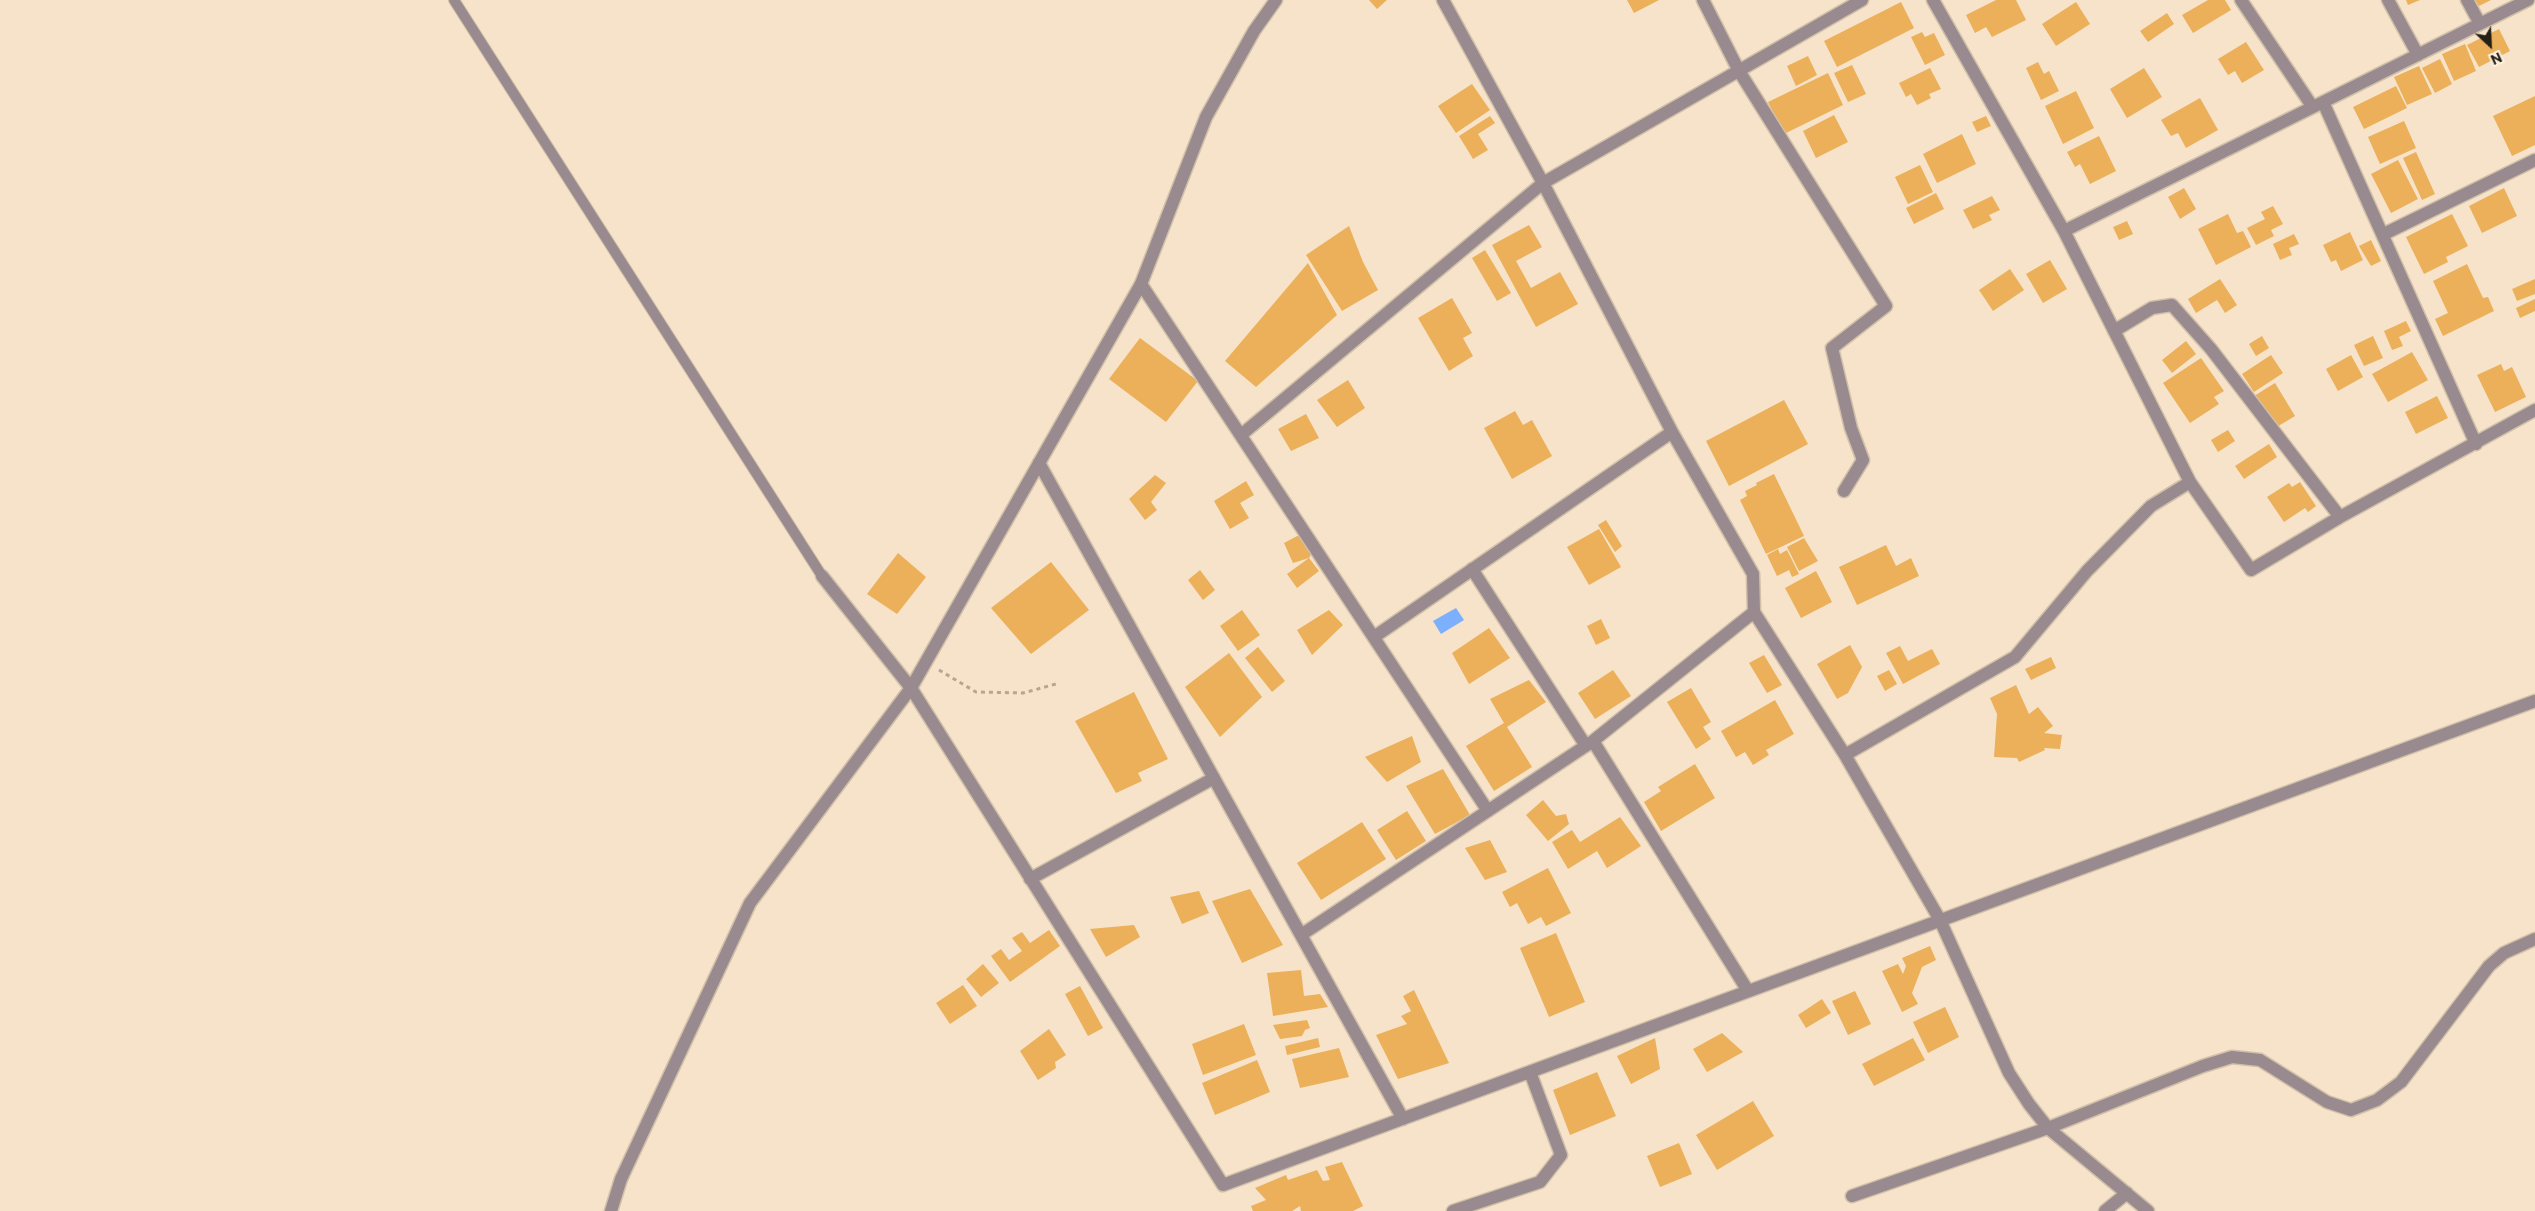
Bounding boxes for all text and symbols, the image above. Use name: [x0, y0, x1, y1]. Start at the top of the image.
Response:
north arrow: [2465, 20, 2515, 70]
text: N: [2488, 49, 2505, 69]

